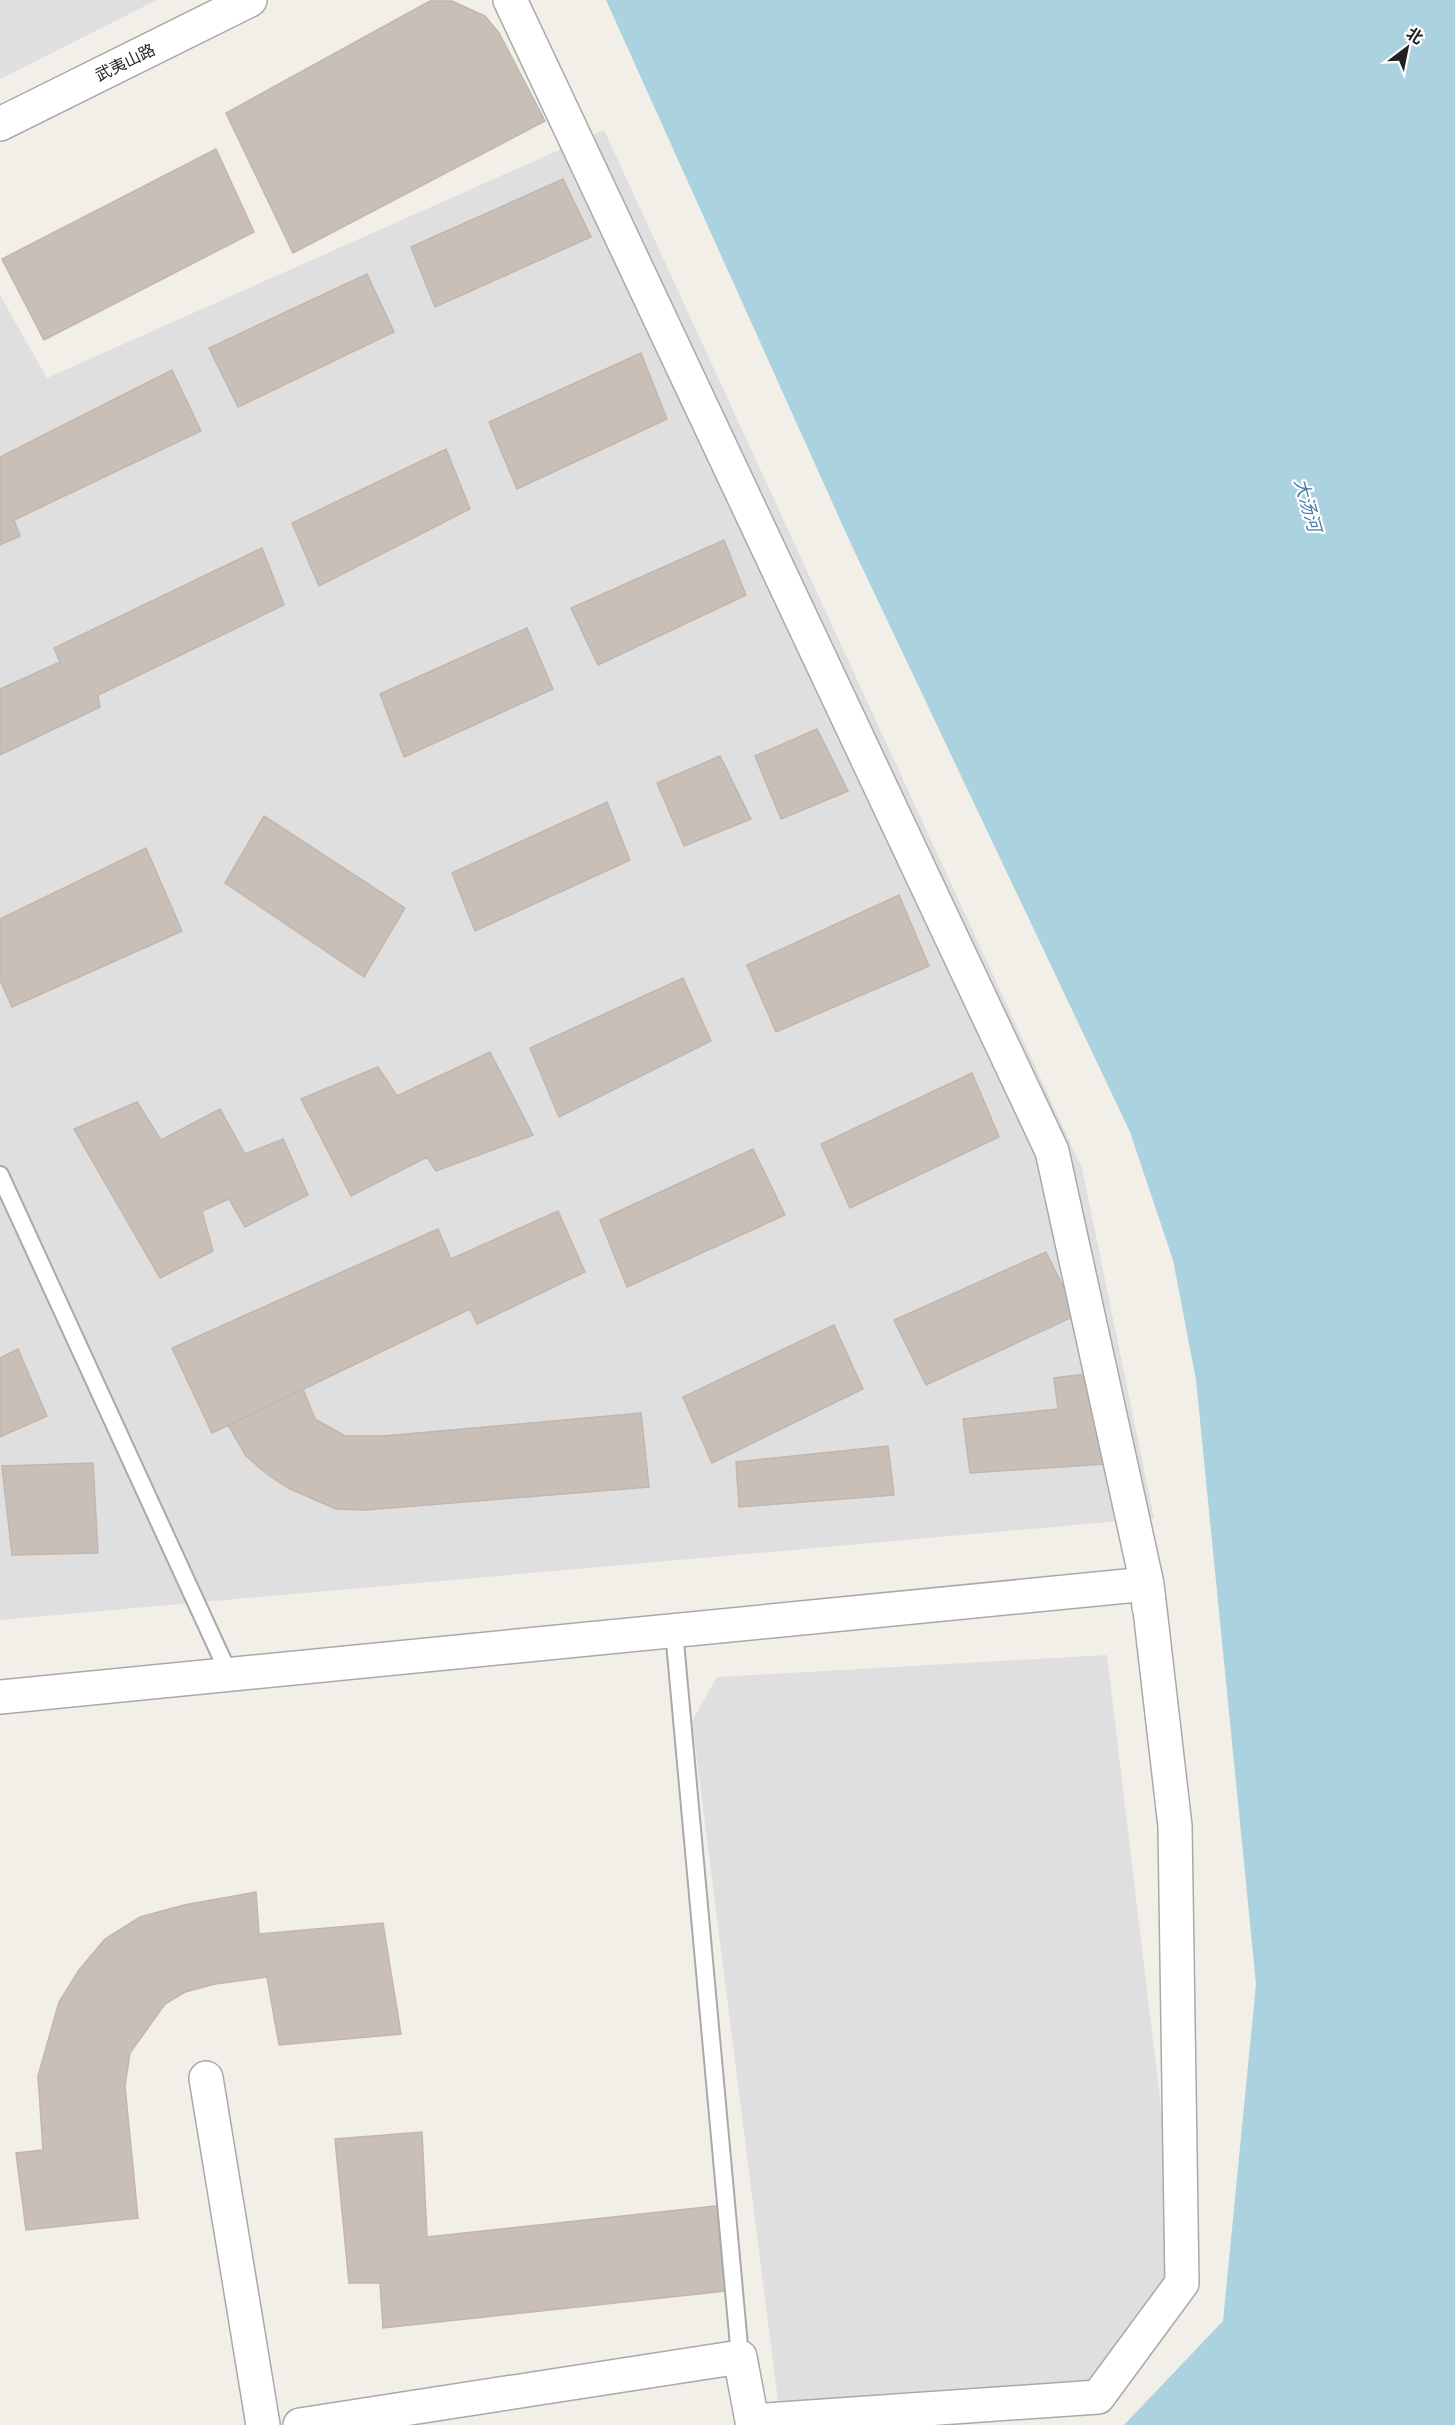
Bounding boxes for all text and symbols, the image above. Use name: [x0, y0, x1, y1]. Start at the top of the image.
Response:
north arrow: [1377, 18, 1437, 78]
text: 北: [1402, 22, 1428, 49]
street label: 武夷山路: [91, 38, 159, 86]
water label: 大汤河: [1289, 476, 1328, 537]

